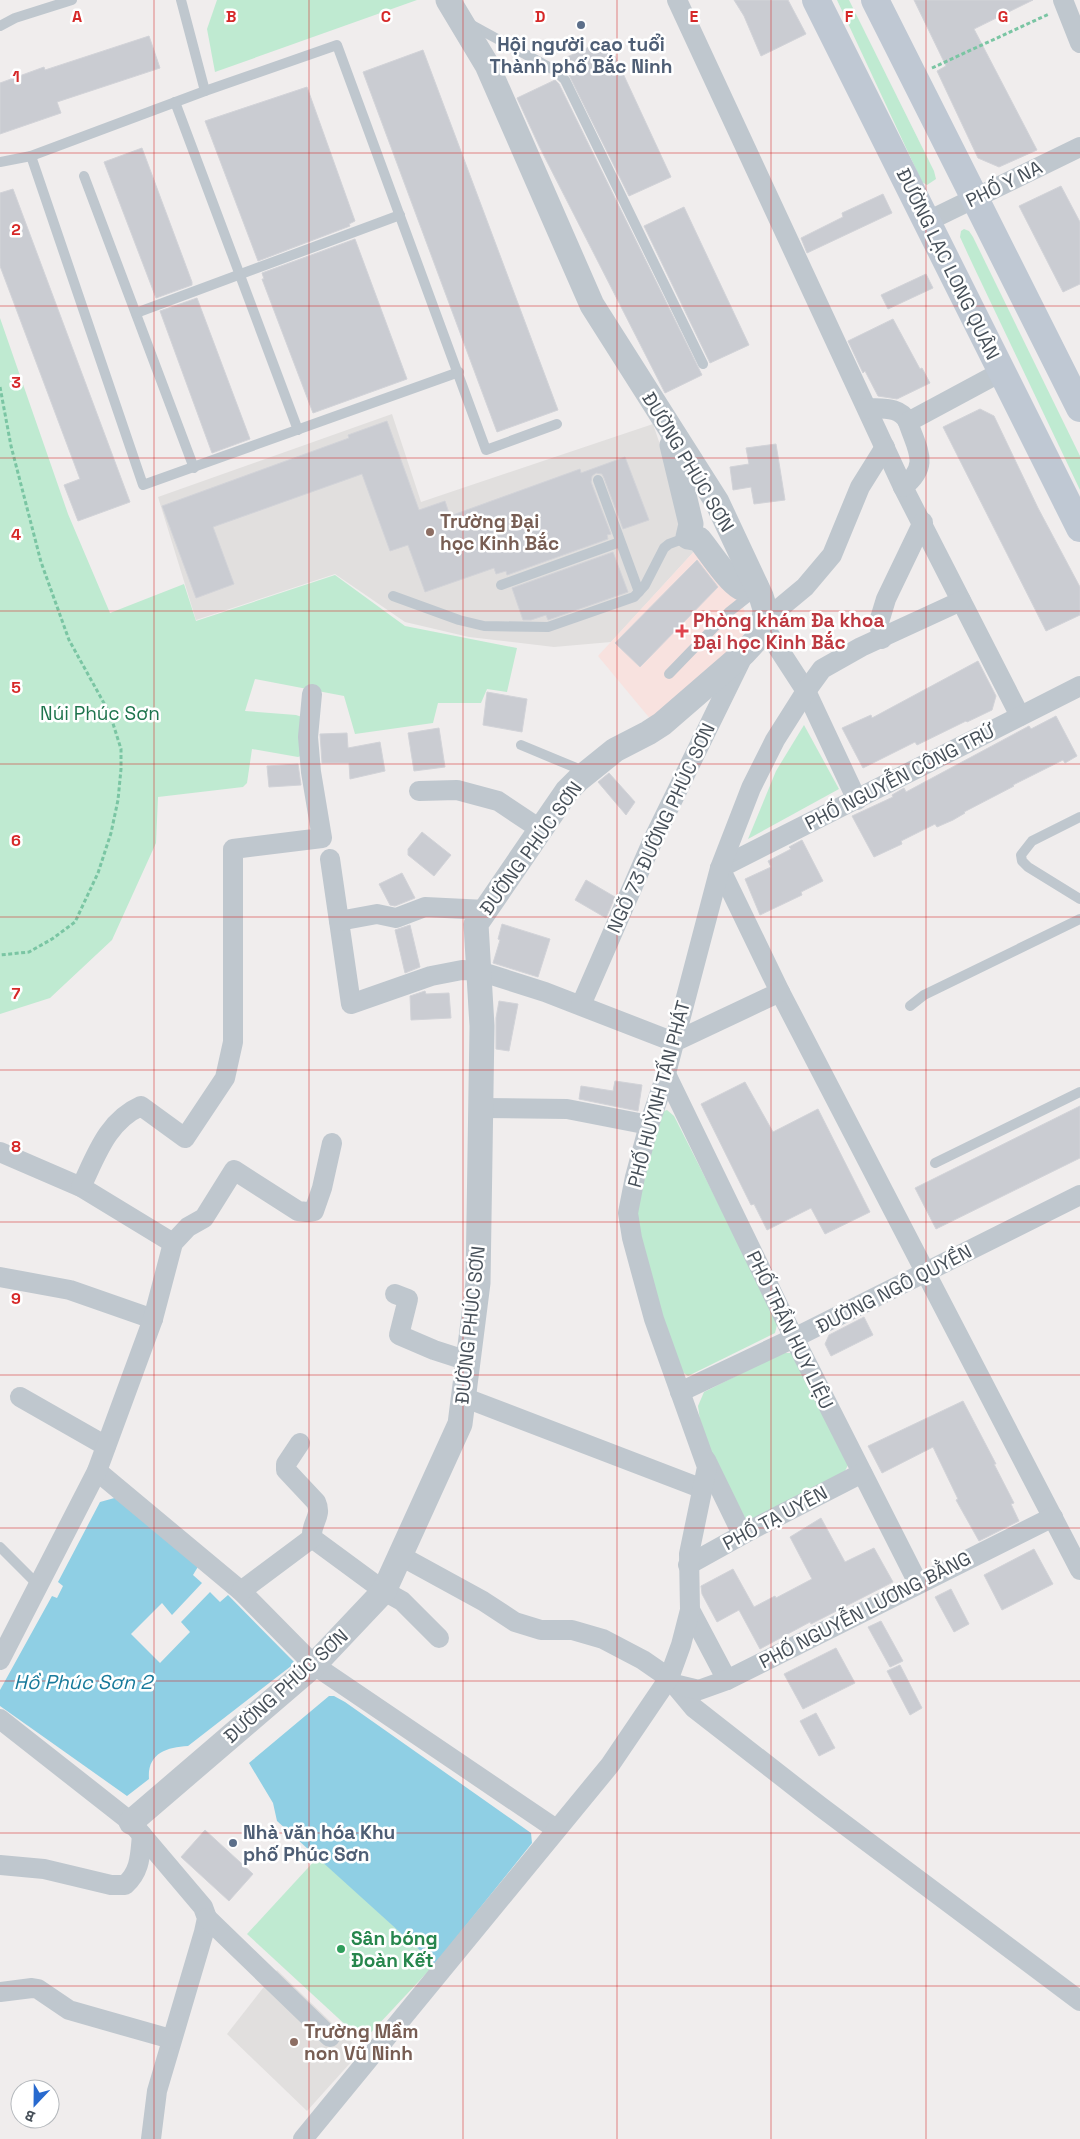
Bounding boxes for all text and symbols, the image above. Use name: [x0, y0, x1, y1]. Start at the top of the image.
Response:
text: A: [72, 6, 82, 27]
text: B: [226, 6, 236, 27]
text: C: [381, 6, 391, 27]
text: D: [535, 6, 545, 27]
text: E: [690, 6, 699, 27]
text: F: [845, 6, 854, 27]
text: G: [998, 6, 1008, 27]
marker: Hội người cao tuổi Thành phố Bắc Ninh: [575, 19, 587, 31]
place label: Hội người cao tuổi Thành phố Bắc Ninh: [490, 32, 672, 79]
text: 1: [12, 66, 20, 87]
street label: PHỐ Y NA: [961, 154, 1046, 213]
street label: ĐƯỜNG LẠC LONG QUÂN: [891, 164, 1005, 364]
text: 2: [11, 219, 21, 240]
text: 3: [11, 372, 21, 393]
street label: ĐƯỜNG PHÚC SƠN: [636, 387, 740, 537]
place label: Trường Đại học Kinh Bắc: [440, 509, 559, 556]
text: 4: [11, 524, 21, 545]
marker: Trường Đại học Kinh Bắc: [424, 526, 436, 538]
place label: Phòng khám Đa khoa Đại học Kinh Bắc: [693, 608, 884, 655]
marker: Phòng khám Đa khoa Đại học Kinh Bắc: [675, 624, 689, 638]
text: 5: [11, 677, 21, 698]
park label: Núi Phúc Sơn: [40, 701, 160, 726]
street label: PHỐ NGUYỄN CÔNG TRỨ: [799, 715, 1000, 836]
street label: NGÕ 73 ĐƯỜNG PHÚC SƠN: [601, 719, 721, 937]
street label: ĐƯỜNG PHÚC SƠN: [474, 776, 588, 920]
text: 6: [11, 830, 21, 851]
text: 7: [12, 983, 21, 1004]
street label: PHỐ HUỲNH TẤN PHÁT: [621, 998, 696, 1190]
text: 8: [11, 1136, 21, 1157]
street label: ĐƯỜNG NGÔ QUYỀN: [812, 1238, 976, 1339]
street label: ĐƯỜNG PHÚC SƠN: [449, 1245, 491, 1405]
street label: PHỐ TRẦN HUY LIỆU: [741, 1246, 840, 1413]
text: 9: [11, 1288, 21, 1309]
street label: PHỐ TẠ UYÊN: [718, 1479, 832, 1556]
street label: PHỐ NGUYỄN LƯƠNG BẰNG: [753, 1543, 975, 1674]
street label: ĐƯỜNG PHÚC SƠN: [219, 1623, 353, 1749]
water label: Hồ Phúc Sơn 2: [14, 1669, 154, 1695]
place label: Nhà văn hóa Khu phố Phúc Sơn: [243, 1820, 395, 1867]
marker: Nhà văn hóa Khu phố Phúc Sơn: [227, 1837, 239, 1849]
place label: Sân bóng Đoàn Kết: [351, 1926, 438, 1973]
marker: Sân bóng Đoàn Kết: [335, 1943, 347, 1955]
place label: Trường Mầm non Vũ Ninh: [304, 2019, 419, 2066]
marker: Trường Mầm non Vũ Ninh: [288, 2036, 300, 2048]
north arrow: [10, 2079, 60, 2129]
text: B: [22, 2106, 38, 2126]

